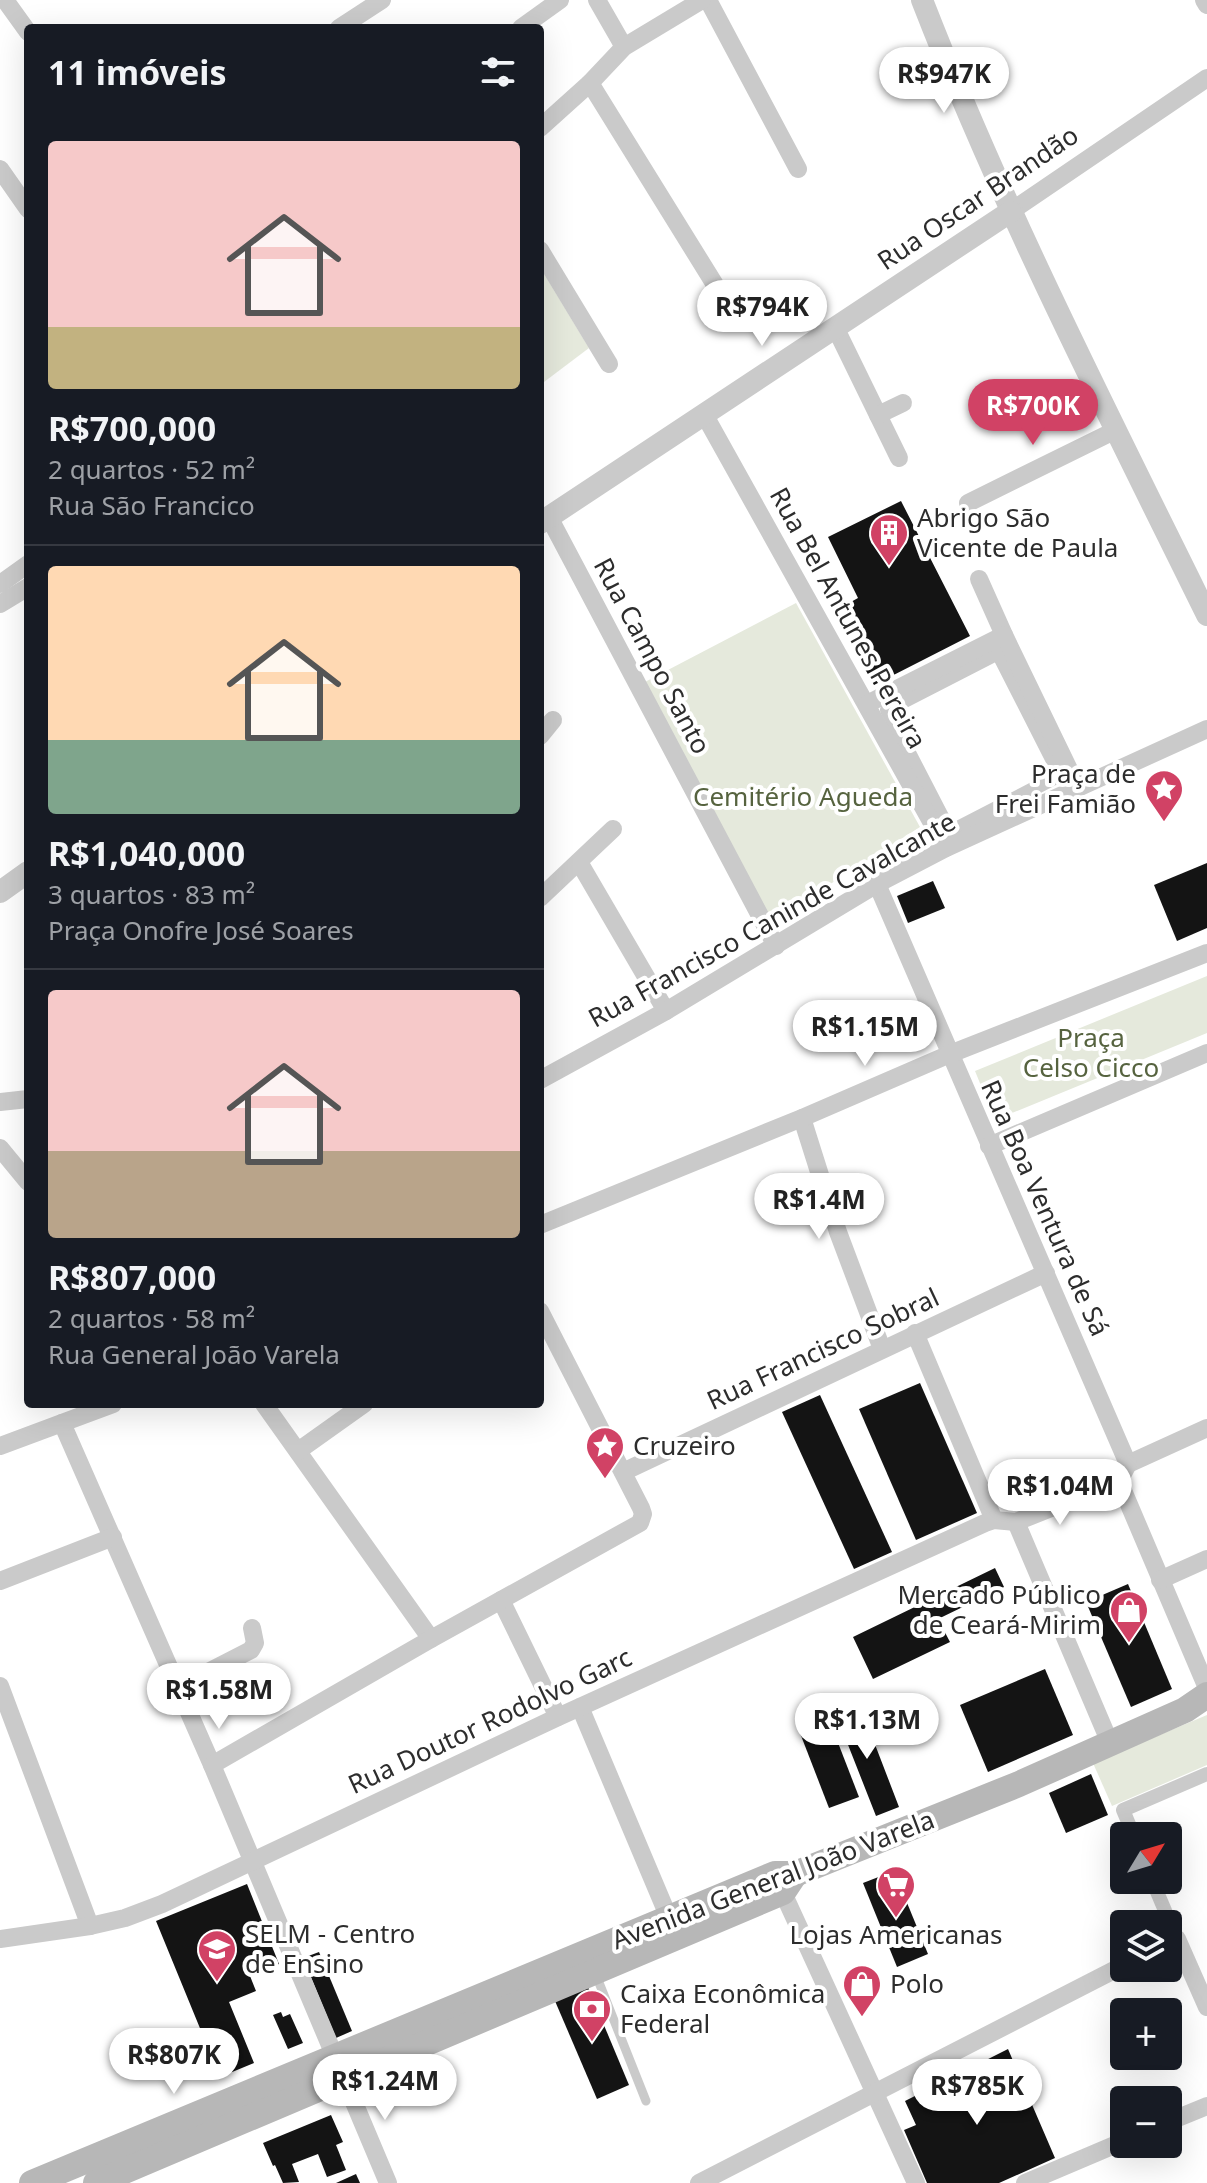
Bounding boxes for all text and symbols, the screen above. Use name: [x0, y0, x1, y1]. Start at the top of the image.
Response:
pin: R$947K: [879, 47, 1009, 115]
text: 11 imóveis: [48, 49, 227, 95]
icon: filters: [476, 50, 520, 94]
text: R$947K: [897, 55, 991, 91]
street label: Rua Oscar Brandão: [870, 117, 1085, 278]
icon: home: [212, 193, 356, 337]
pin: R$794K: [697, 280, 827, 348]
text: R$794K: [715, 288, 809, 324]
pin: R$700K: [968, 379, 1098, 447]
text: R$700K: [986, 387, 1080, 423]
text: R$700,000: [48, 405, 216, 451]
text: 2 quartos · 52 m²: [48, 451, 255, 487]
street label: Rua Bel Antunes Pereira: [762, 480, 936, 755]
text: Rua São Francico: [48, 487, 255, 523]
place label: Abrigo São Vicente de Paula: [917, 499, 1118, 565]
building icon: Abrigo São Vicente de Paula: [868, 512, 910, 567]
street label: Rua Campo Santo: [586, 551, 720, 760]
icon: home: [212, 618, 356, 762]
place label: Praça de Frei Famião: [995, 755, 1136, 821]
place icon: Praça de Frei Famião: [1143, 768, 1185, 823]
park label: Cemitério Agueda: [693, 778, 913, 814]
street label: Rua Francisco Caninde Cavalcante: [582, 803, 962, 1035]
text: R$1,040,000: [48, 830, 245, 876]
text: 3 quartos · 83 m²: [48, 876, 255, 912]
text: Praça Onofre José Soares: [48, 912, 354, 948]
pin: R$1.15M: [791, 1000, 939, 1068]
text: R$1.15M: [811, 1008, 919, 1044]
park label: Praça Celso Cicco: [1023, 1019, 1159, 1085]
icon: home: [212, 1042, 356, 1186]
street label: Rua Boa Ventura de Sá: [973, 1074, 1119, 1341]
pin: R$1.4M: [754, 1173, 884, 1241]
text: R$1.4M: [772, 1181, 866, 1217]
text: R$807,000: [48, 1254, 216, 1300]
street label: Rua Francisco Sobral: [701, 1279, 944, 1418]
text: 2 quartos · 58 m²: [48, 1300, 255, 1336]
text: Rua General João Varela: [48, 1336, 340, 1372]
place icon: Cruzeiro: [584, 1425, 626, 1480]
place label: Cruzeiro: [633, 1427, 736, 1463]
pin: R$1.04M: [986, 1459, 1134, 1527]
text: R$1.04M: [1006, 1467, 1114, 1503]
place label: Mercado Público de Ceará-Mirim: [898, 1576, 1101, 1642]
shop icon: Mercado Público de Ceará-Mirim: [1108, 1589, 1150, 1644]
street label: Rua Doutor Rodolvo Garc: [342, 1638, 637, 1802]
pin: R$1.58M: [145, 1663, 293, 1731]
text: R$1.58M: [165, 1671, 273, 1707]
pin: R$1.13M: [793, 1693, 941, 1761]
text: R$1.13M: [813, 1701, 921, 1737]
street label: Avenida General João Varela: [606, 1801, 939, 1957]
north arrow: [1110, 1822, 1182, 1894]
map controls: [1110, 1822, 1182, 2158]
supermarket icon: Lojas Americanas: [875, 1864, 917, 1919]
button: layers: [1110, 1910, 1182, 1982]
place label: SELM - Centro de Ensino: [245, 1915, 415, 1981]
place label: Lojas Americanas: [789, 1916, 1003, 1952]
school or university icon: SELM - Centro de Ensino: [196, 1928, 238, 1983]
shop icon: Polo: [841, 1963, 883, 2018]
place label: Polo: [890, 1965, 944, 2001]
place label: Caixa Econômica Federal: [620, 1975, 825, 2041]
bank icon: Caixa Econômica Federal: [571, 1988, 613, 2043]
button: +: [1110, 1998, 1182, 2070]
pin: R$807K: [109, 2028, 239, 2096]
text: R$807K: [127, 2036, 221, 2072]
pin: R$1.24M: [311, 2054, 459, 2122]
pin: R$785K: [912, 2059, 1042, 2127]
text: R$1.24M: [331, 2062, 439, 2098]
text: R$785K: [930, 2067, 1024, 2103]
button: −: [1110, 2086, 1182, 2158]

